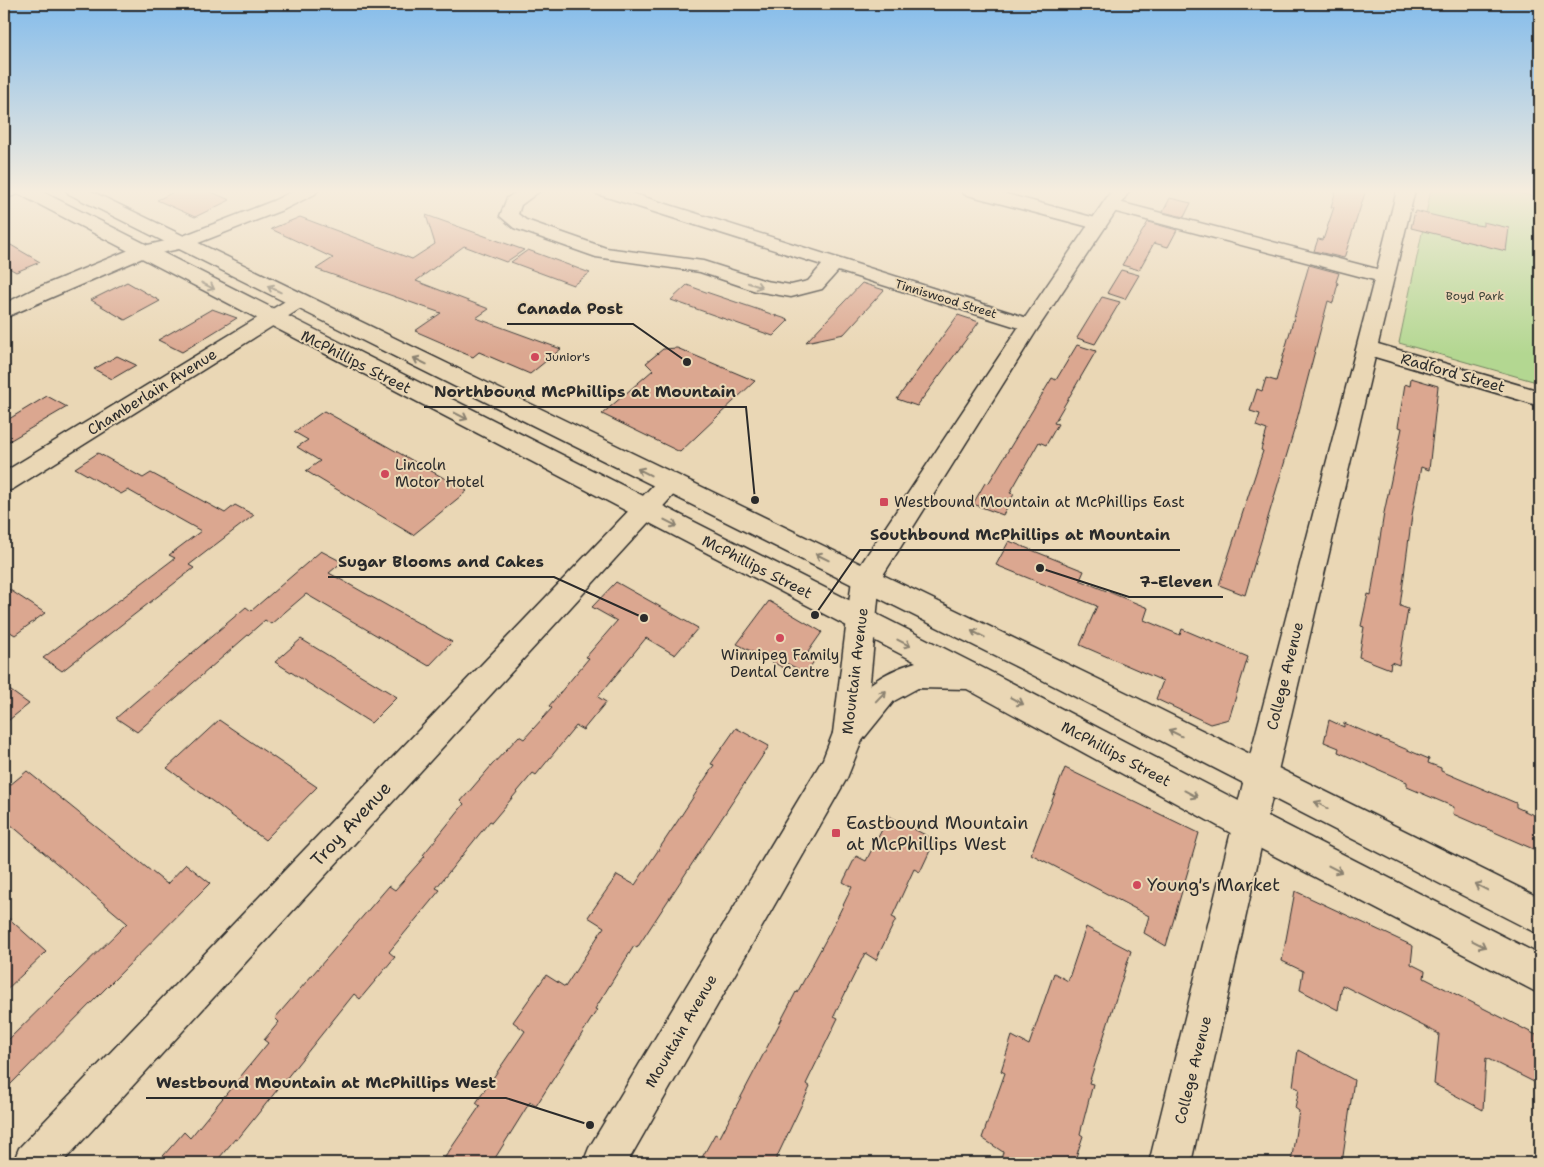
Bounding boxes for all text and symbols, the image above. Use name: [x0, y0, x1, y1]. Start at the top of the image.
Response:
street label: Tinniswood Street: [893, 276, 999, 322]
one-way arrow: [746, 280, 762, 290]
one-way arrow: [200, 281, 215, 291]
one-way arrow: [267, 284, 282, 293]
park label: Boyd Park: [1446, 288, 1504, 304]
callout: Canada Post: [507, 293, 633, 324]
text: Canada Post: [517, 298, 623, 319]
street label: McPhillips Street: [297, 326, 415, 398]
street label: Chamberlain Avenue: [83, 344, 221, 440]
place label: Junior's: [545, 349, 590, 365]
street label: Radford Street: [1398, 349, 1508, 397]
marker: Junior's: [529, 351, 541, 363]
one-way arrow: [413, 356, 428, 365]
callout: Northbound McPhillips at Mountain: [424, 376, 746, 407]
text: Northbound McPhillips at Mountain: [434, 381, 736, 402]
one-way arrow: [453, 412, 468, 421]
place label: Lincoln Motor Hotel: [395, 455, 485, 492]
one-way arrow: [637, 467, 652, 476]
marker: Lincoln Motor Hotel: [379, 468, 391, 480]
place label: Westbound Mountain at McPhillips East: [894, 492, 1185, 512]
marker: Westbound Mountain at McPhillips East: [878, 496, 890, 508]
one-way arrow: [663, 519, 678, 528]
callout: Southbound McPhillips at Mountain: [860, 519, 1180, 550]
text: Southbound McPhillips at Mountain: [870, 524, 1170, 545]
street label: McPhillips Street: [698, 531, 816, 603]
callout: Sugar Blooms and Cakes: [328, 546, 554, 577]
text: Sugar Blooms and Cakes: [338, 551, 544, 572]
one-way arrow: [815, 552, 830, 562]
callout: 7-Eleven: [1129, 566, 1223, 597]
text: 7-Eleven: [1139, 571, 1213, 592]
street label: Mountain Avenue: [837, 606, 873, 736]
street label: College Avenue: [1262, 620, 1308, 732]
one-way arrow: [971, 629, 986, 639]
marker: Winnipeg Family Dental Centre: [774, 632, 786, 644]
one-way arrow: [897, 638, 912, 648]
place label: Winnipeg Family Dental Centre: [721, 645, 839, 682]
one-way arrow: [874, 690, 886, 703]
one-way arrow: [1009, 696, 1024, 706]
street label: McPhillips Street: [1058, 717, 1174, 791]
one-way arrow: [1168, 728, 1183, 738]
street label: Troy Avenue: [305, 776, 397, 872]
one-way arrow: [1183, 789, 1198, 799]
one-way arrow: [1313, 800, 1328, 810]
place label: Eastbound Mountain at McPhillips West: [846, 811, 1028, 856]
marker: Eastbound Mountain at McPhillips West: [830, 827, 842, 839]
one-way arrow: [1327, 865, 1342, 874]
place label: Young's Market: [1147, 873, 1280, 897]
marker: Young's Market: [1131, 879, 1143, 891]
one-way arrow: [1474, 882, 1489, 891]
one-way arrow: [1471, 940, 1486, 949]
street label: Mountain Avenue: [640, 971, 722, 1091]
street label: College Avenue: [1170, 1014, 1216, 1126]
callout: Westbound Mountain at McPhillips West: [146, 1067, 506, 1098]
text: Westbound Mountain at McPhillips West: [156, 1072, 496, 1093]

